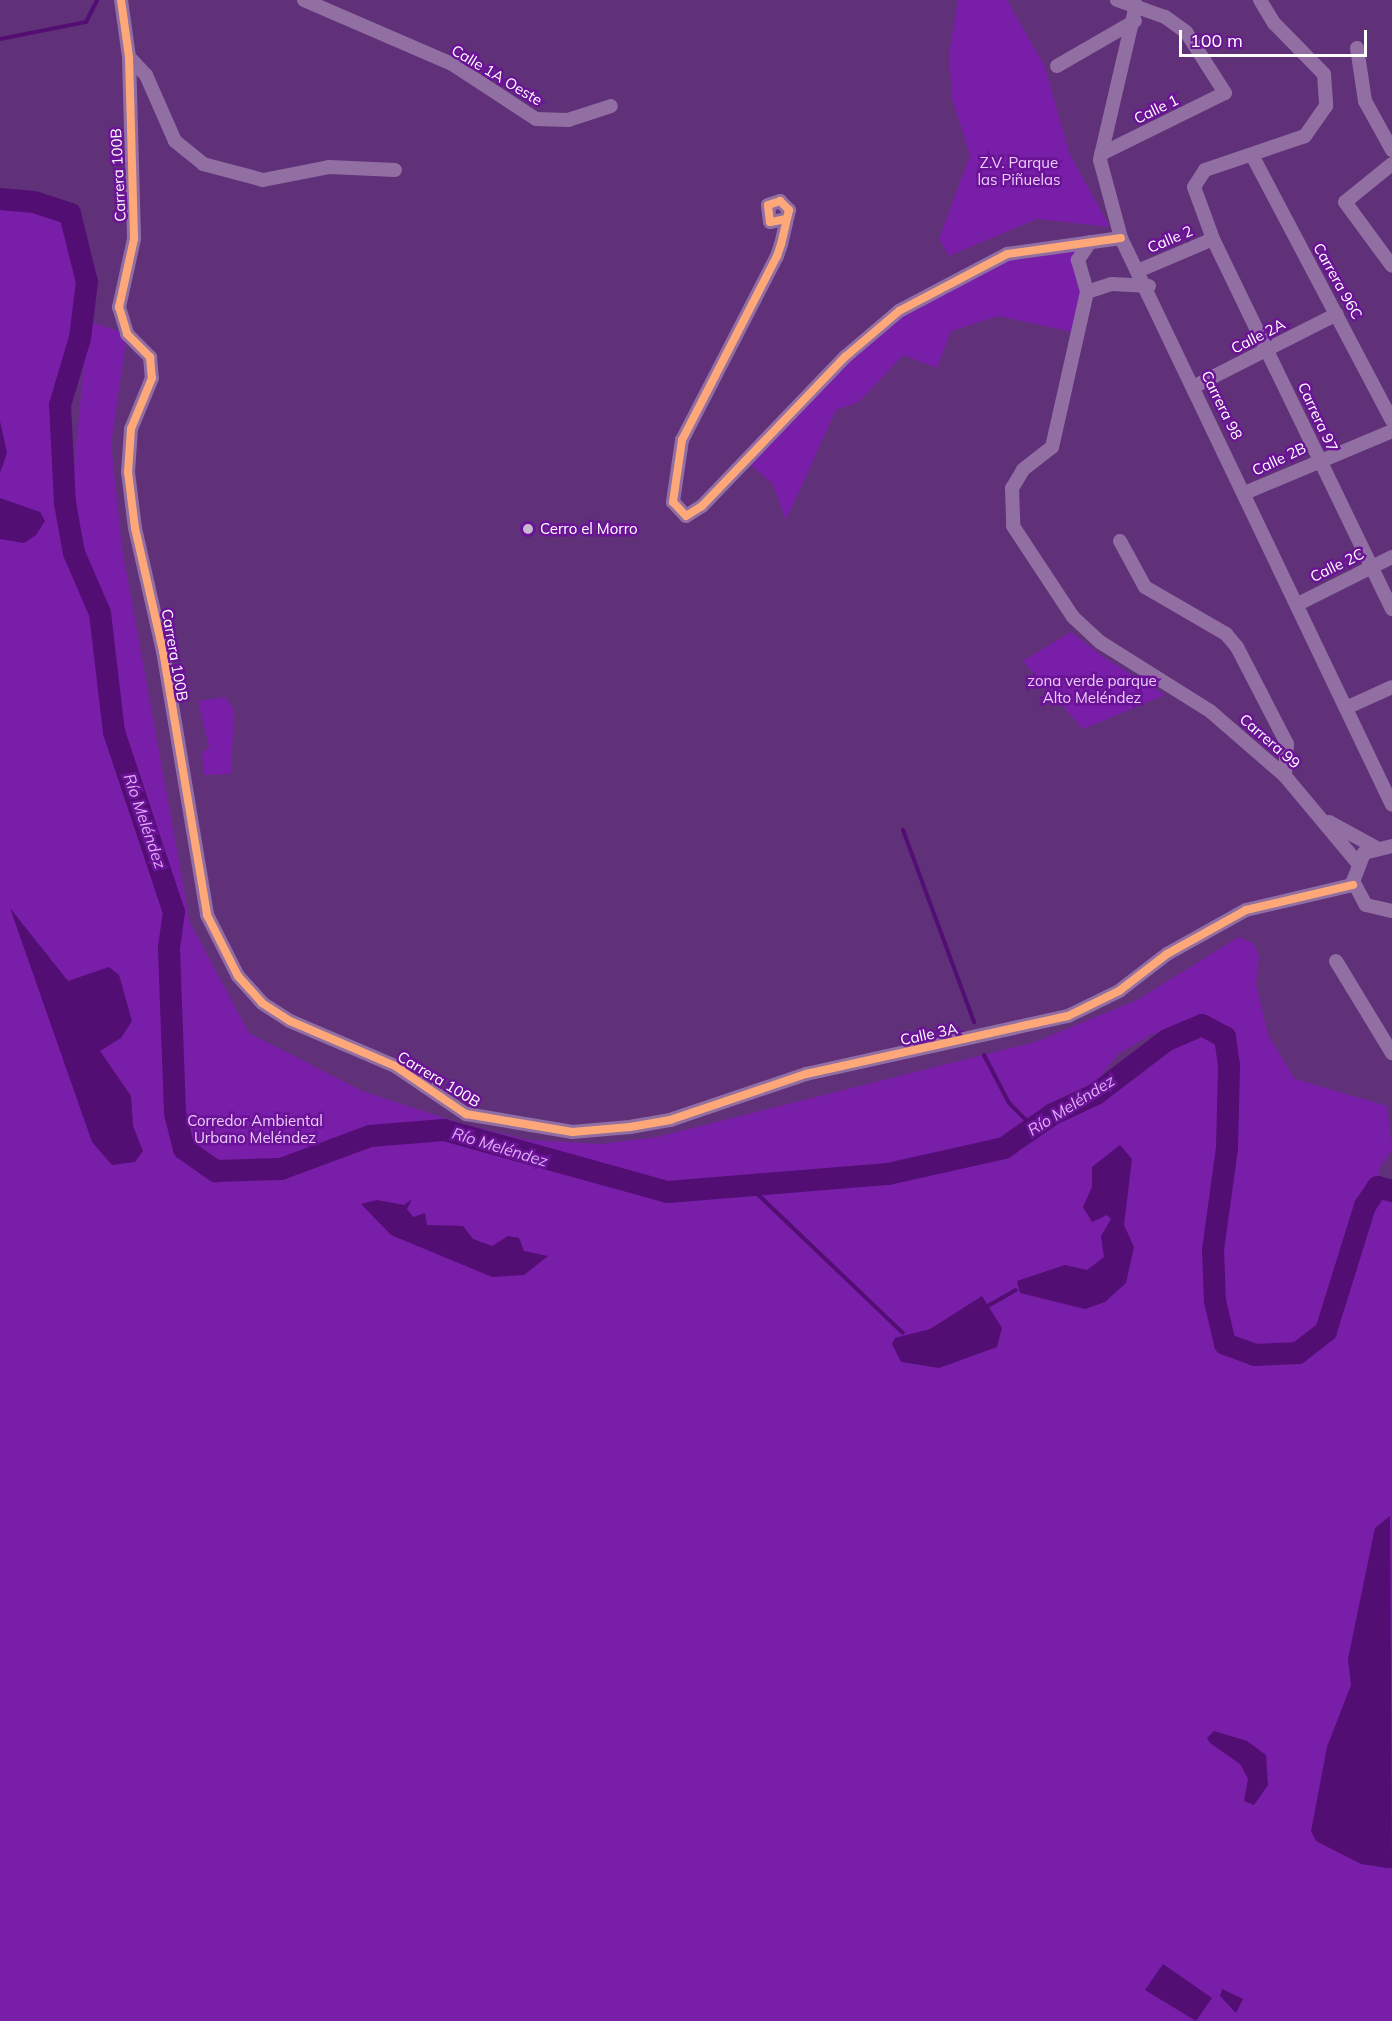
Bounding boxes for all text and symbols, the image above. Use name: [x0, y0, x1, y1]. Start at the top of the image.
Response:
scale bar: [1182, 18, 1370, 56]
text: 100 m: [1190, 29, 1243, 52]
street label: Calle 1A Oeste: [448, 41, 546, 109]
street label: Calle 1: [1131, 91, 1181, 127]
street label: Carrera 100B: [107, 128, 129, 222]
park label: Z.V. Parque las Piñuelas: [978, 153, 1060, 188]
street label: Calle 2: [1145, 221, 1195, 257]
street label: Carrera 96C: [1310, 240, 1366, 322]
street label: Calle 2A: [1228, 315, 1288, 357]
street label: Carrera 98: [1198, 368, 1246, 442]
street label: Carrera 97: [1294, 380, 1342, 454]
street label: Calle 2B: [1249, 439, 1309, 479]
place label: Cerro el Morro: [540, 520, 638, 538]
marker: Cerro el Morro: [521, 522, 535, 536]
street label: Calle 2C: [1307, 544, 1367, 586]
street label: Carrera 100B: [158, 607, 192, 703]
park label: zona verde parque Alto Meléndez: [1027, 671, 1157, 706]
street label: Carrera 99: [1236, 710, 1304, 772]
water label: Río Meléndez: [120, 771, 170, 871]
street label: Calle 3A: [899, 1019, 959, 1049]
street label: Carrera 100B: [394, 1047, 484, 1111]
water label: Río Meléndez: [1024, 1071, 1118, 1139]
park label: Corredor Ambiental Urbano Meléndez: [187, 1111, 323, 1146]
water label: Río Meléndez: [450, 1123, 550, 1171]

